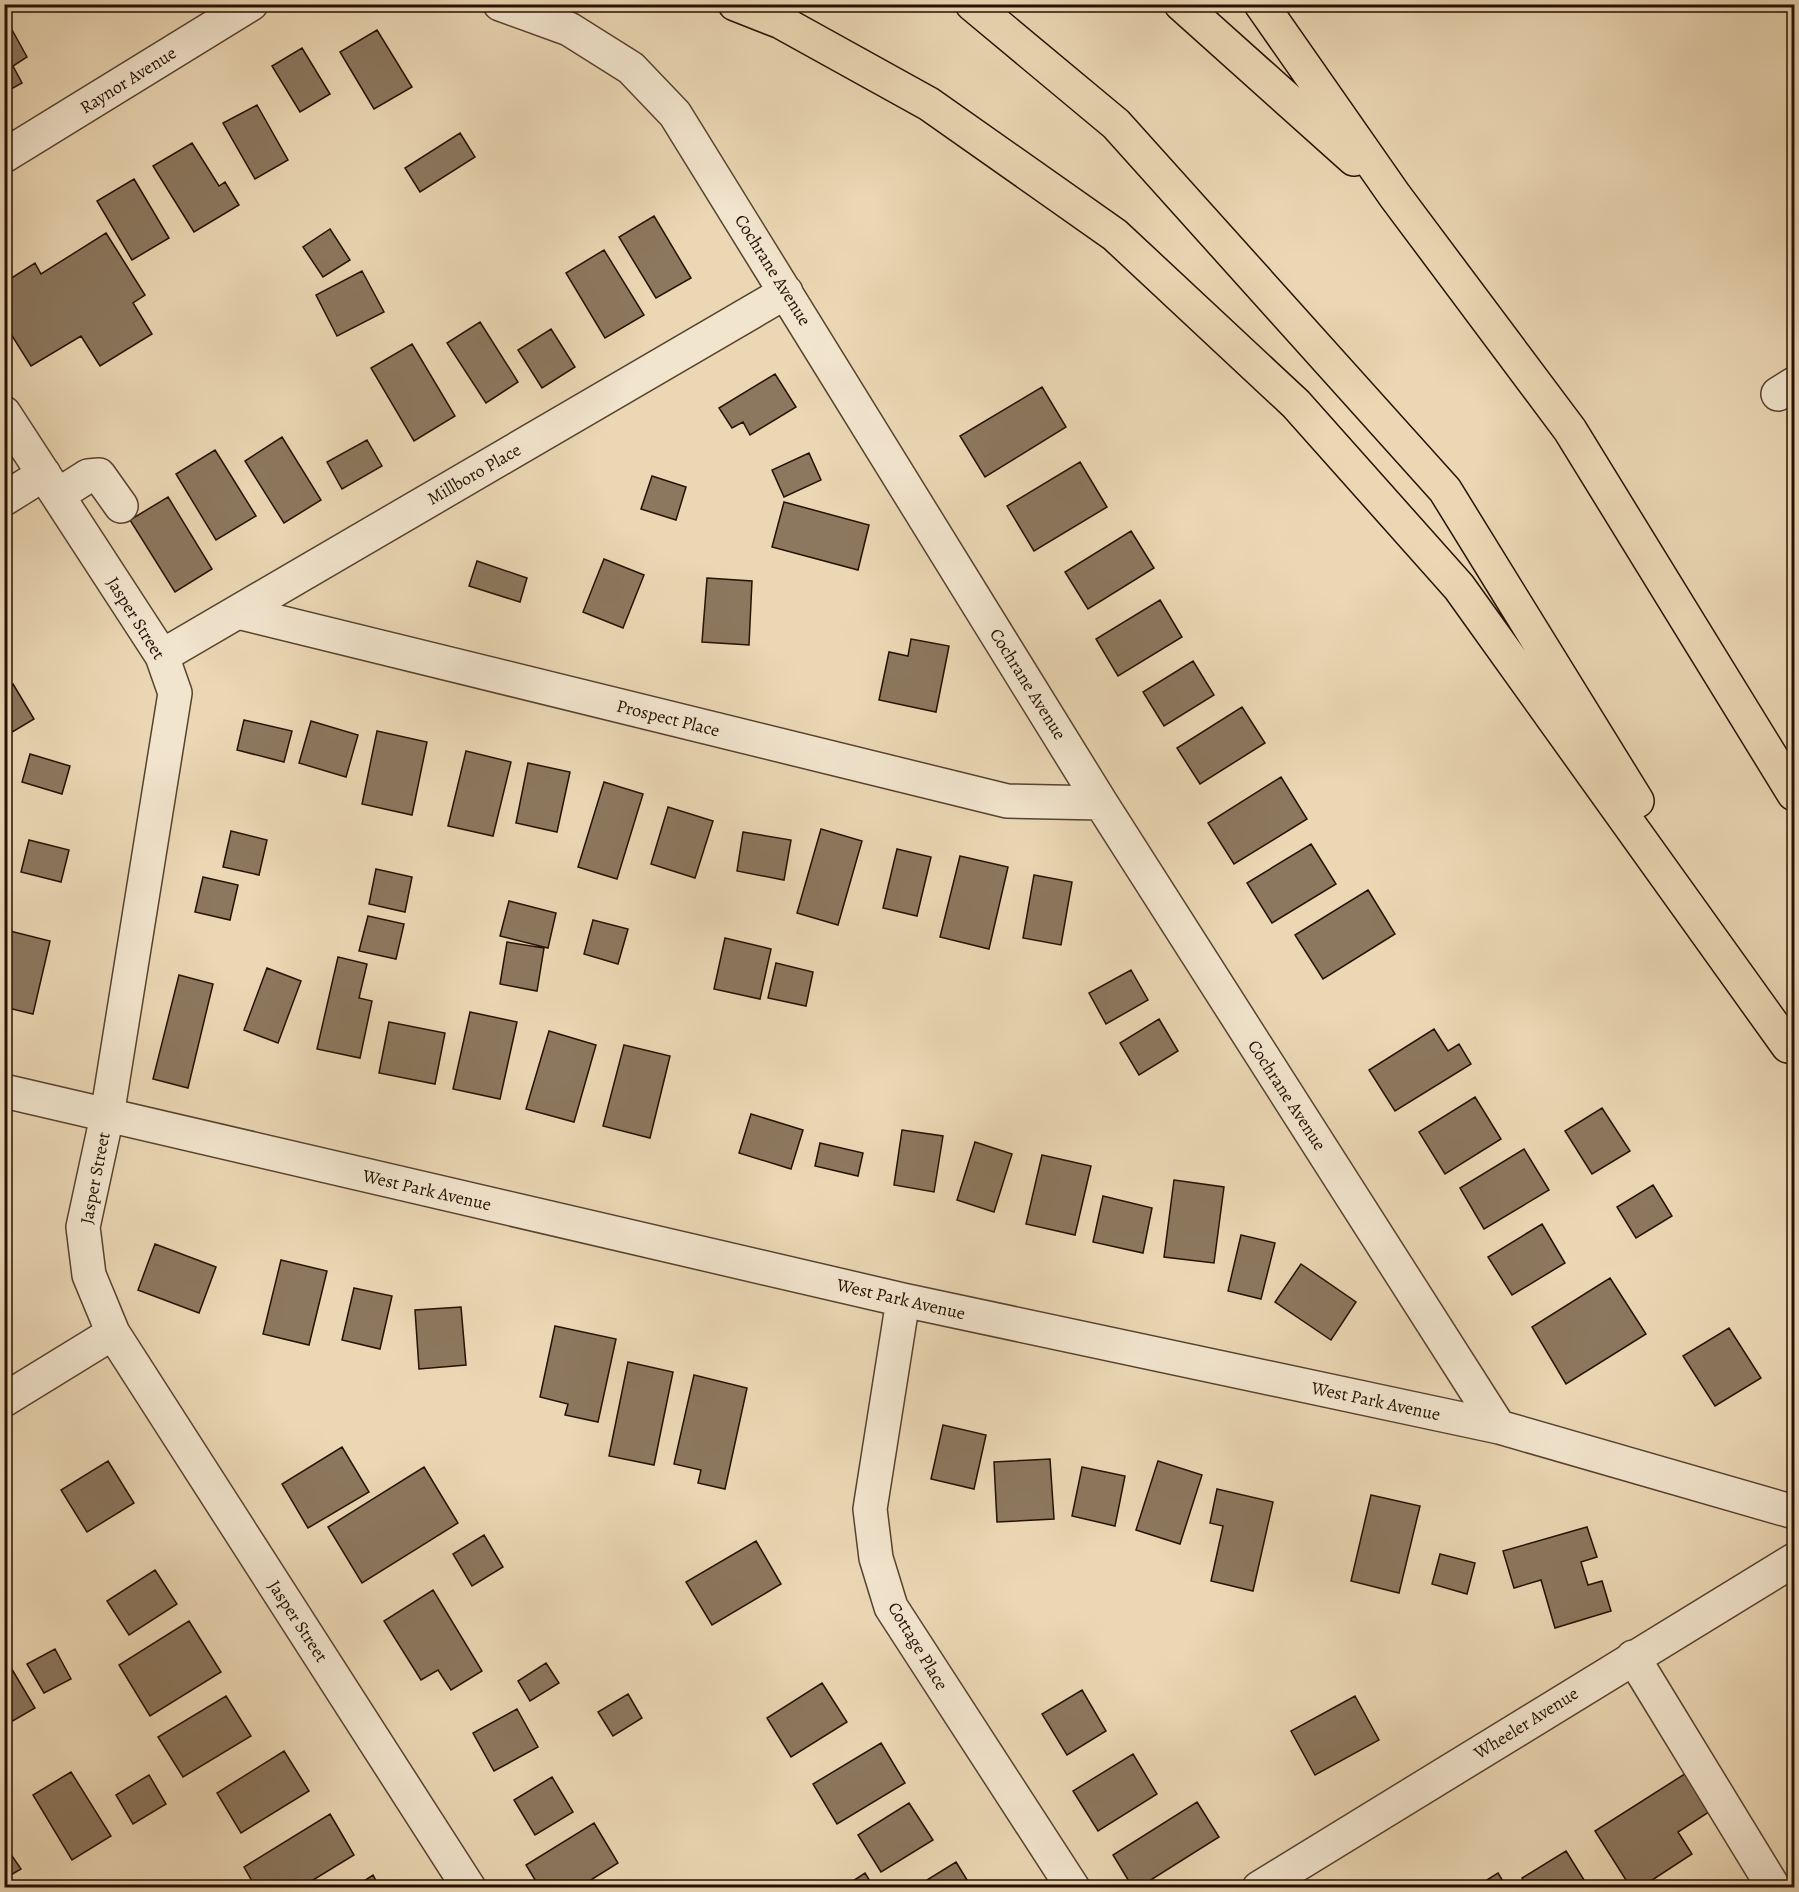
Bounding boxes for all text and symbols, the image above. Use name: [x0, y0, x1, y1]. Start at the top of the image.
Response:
street label: Raynor Avenue: [75, 41, 181, 119]
street label: Cochrane Avenue: [729, 210, 817, 330]
street label: Millboro Place: [423, 438, 525, 510]
street label: Jasper Street: [101, 572, 171, 664]
street label: Cochrane Avenue: [984, 624, 1072, 744]
street label: Prospect Place: [614, 694, 722, 742]
street label: Cochrane Avenue: [1242, 1035, 1332, 1155]
street label: Jasper Street: [74, 1130, 116, 1226]
street label: West Park Avenue: [359, 1163, 494, 1216]
street label: West Park Avenue: [833, 1272, 968, 1325]
street label: West Park Avenue: [1308, 1375, 1443, 1426]
street label: Jasper Street: [263, 1575, 333, 1667]
street label: Cottage Place: [882, 1597, 954, 1695]
street label: Wheeler Avenue: [1468, 1681, 1583, 1765]

